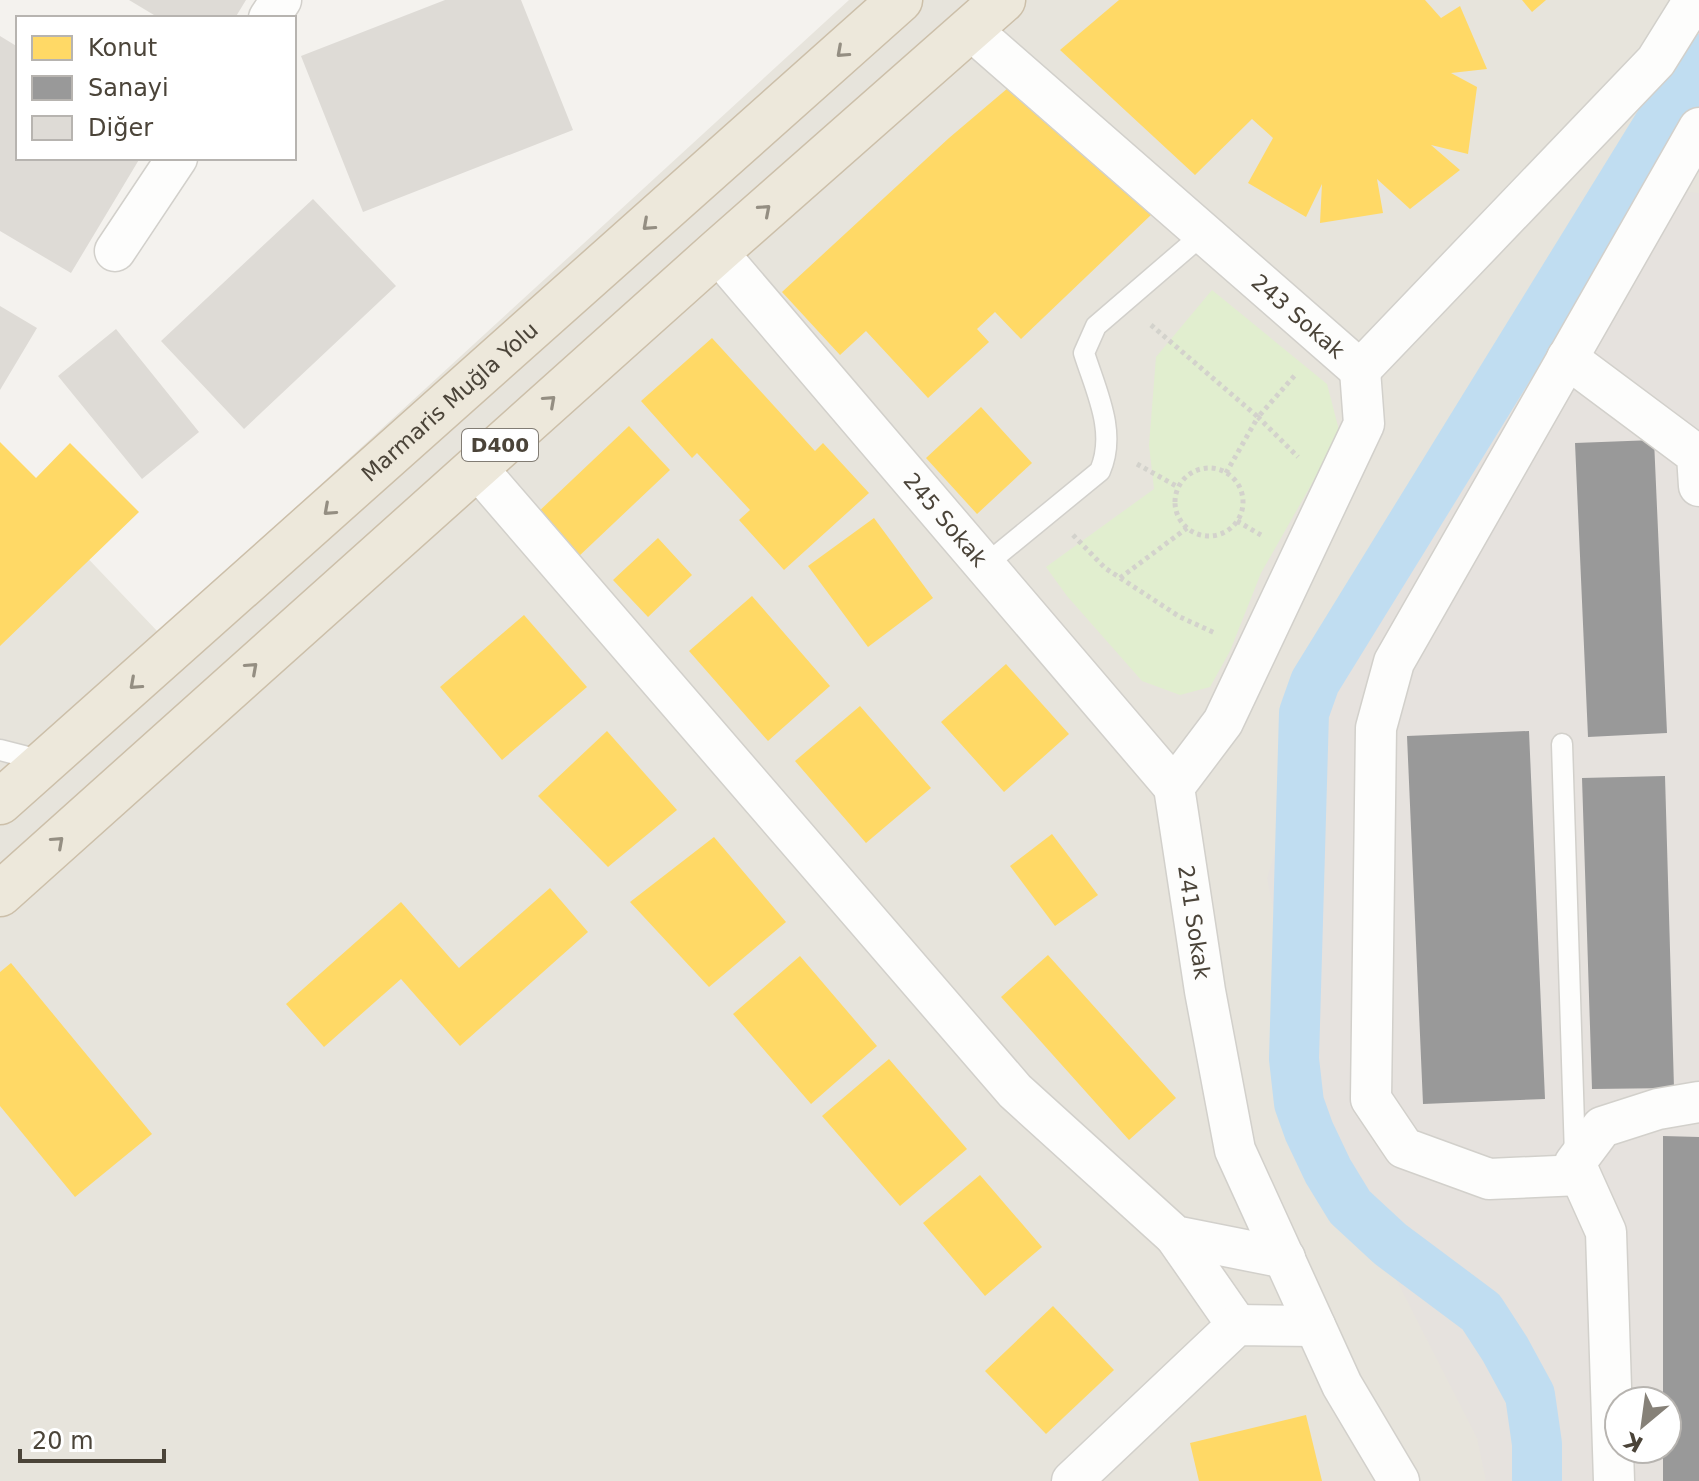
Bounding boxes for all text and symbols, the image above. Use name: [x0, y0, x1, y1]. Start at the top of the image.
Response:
legend: [16, 16, 296, 160]
text: Konut: [88, 34, 157, 62]
one-way arrow: [837, 43, 851, 57]
text: Sanayi: [88, 74, 169, 102]
text: Diğer: [88, 114, 153, 142]
one-way arrow: [756, 205, 771, 220]
one-way arrow: [643, 216, 658, 230]
street label: 243 Sokak: [1247, 269, 1350, 363]
street label: Marmaris Muğla Yolu: [356, 317, 543, 486]
one-way arrow: [540, 396, 555, 411]
road number: D400: [462, 429, 538, 461]
street label: 245 Sokak: [899, 468, 993, 572]
one-way arrow: [323, 501, 338, 515]
one-way arrow: [242, 664, 257, 678]
one-way arrow: [130, 674, 144, 689]
one-way arrow: [49, 837, 64, 852]
street label: 241 Sokak: [1174, 863, 1216, 981]
north arrow: [1603, 1385, 1683, 1465]
scale bar: [20, 1413, 164, 1463]
text: 20 m: [32, 1427, 94, 1455]
text: K: [1619, 1427, 1647, 1457]

